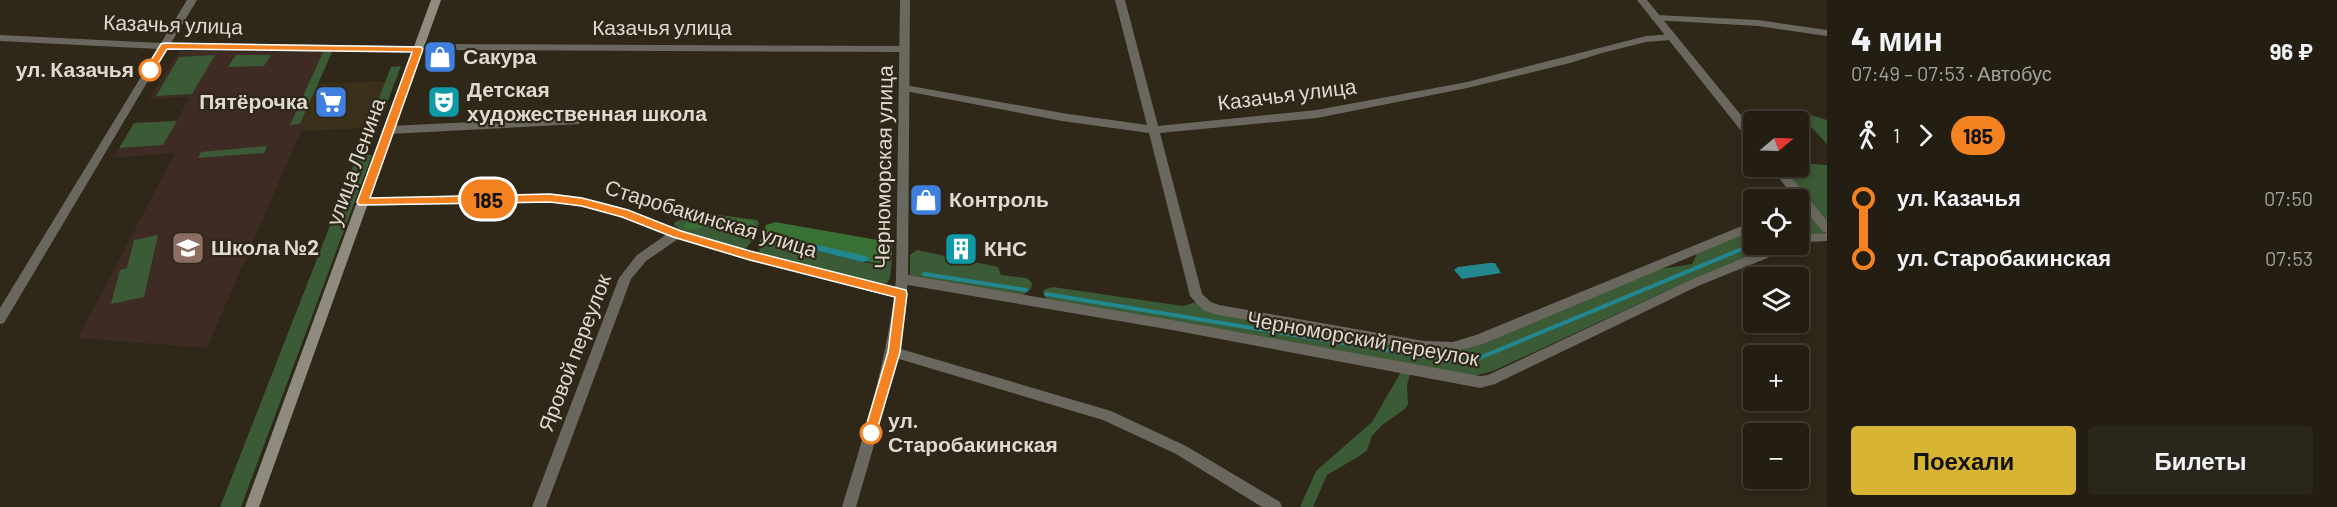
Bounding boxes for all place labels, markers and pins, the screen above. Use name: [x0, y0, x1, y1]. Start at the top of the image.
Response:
shop icon: Сакура: [422, 39, 458, 75]
place label: Сакура: [463, 43, 537, 68]
place label: ул. Казачья: [16, 56, 134, 81]
marker: ул. Казачья: [139, 59, 161, 81]
place label: Детская художественная школа: [467, 76, 707, 125]
supermarket icon: Пятёрочка: [313, 84, 349, 120]
theatre icon: Детская художественная школа: [426, 84, 462, 120]
place label: Пятёрочка: [199, 88, 308, 113]
shop icon: Контроль: [908, 182, 944, 218]
place label: Контроль: [949, 186, 1049, 211]
school or university icon: Школа №2: [170, 230, 206, 266]
building icon: КНС: [943, 231, 979, 267]
place label: Школа №2: [211, 234, 319, 259]
place label: КНС: [984, 235, 1027, 260]
place label: ул. Старобакинская: [888, 407, 1058, 456]
marker: ул. Старобакинская: [860, 422, 882, 444]

